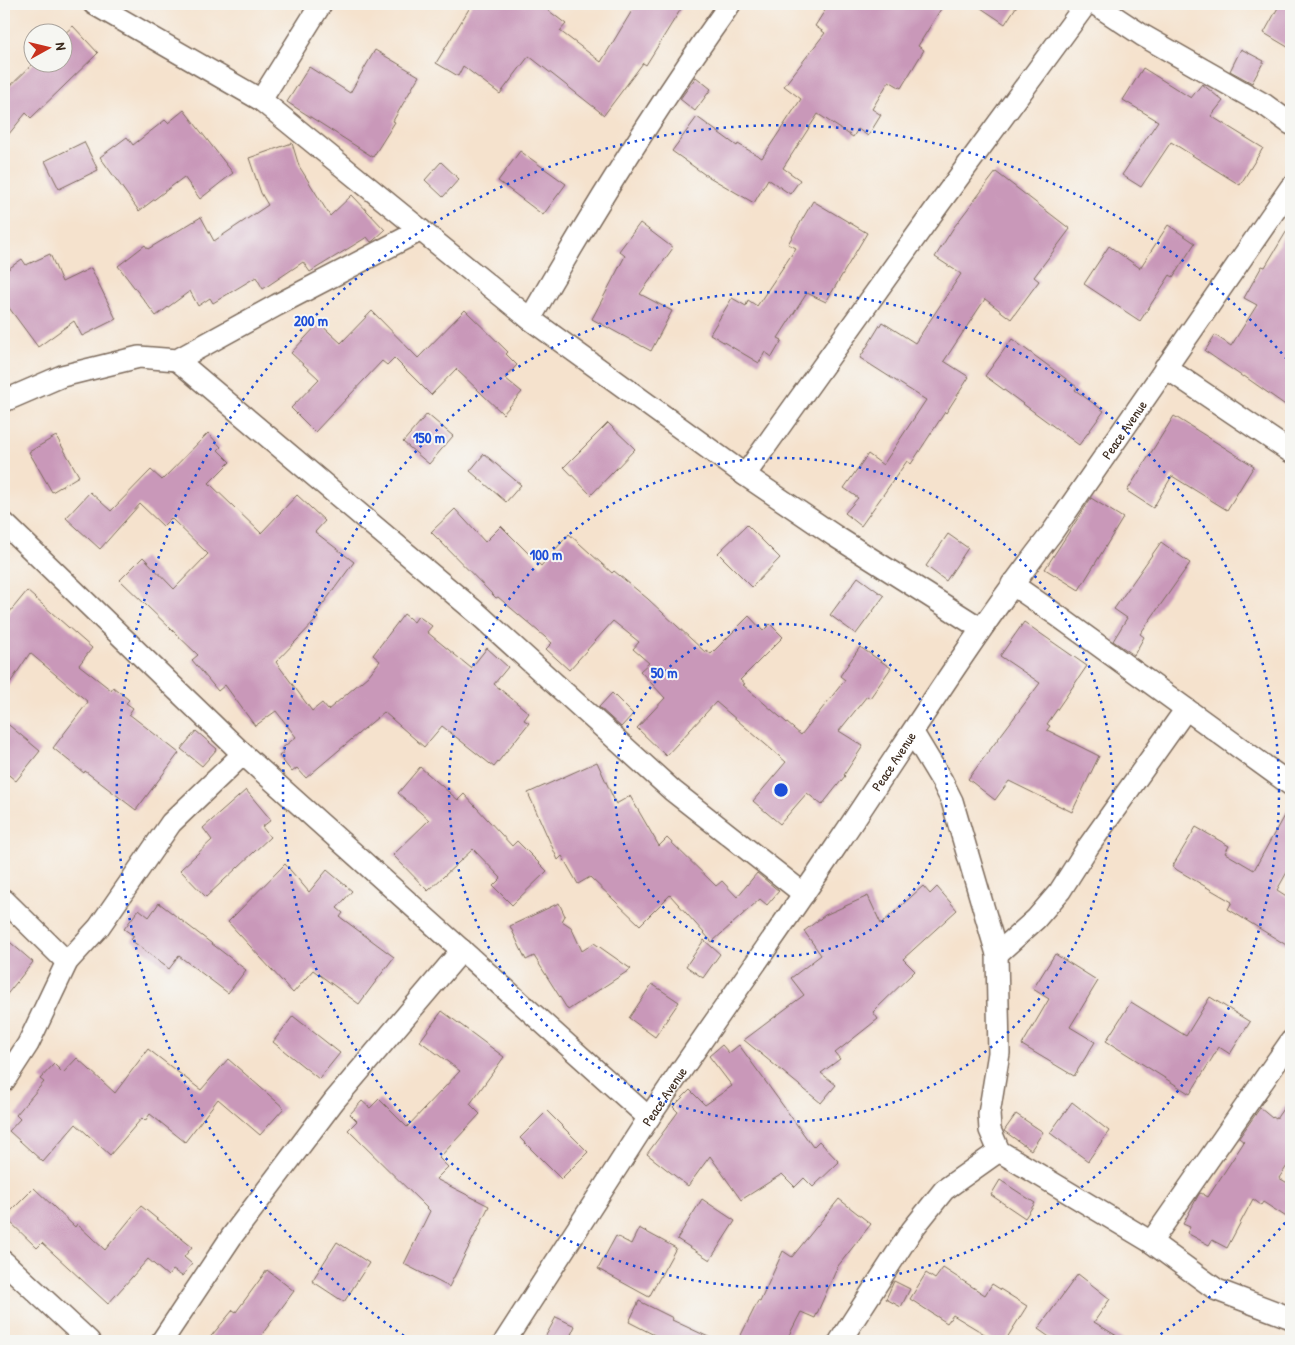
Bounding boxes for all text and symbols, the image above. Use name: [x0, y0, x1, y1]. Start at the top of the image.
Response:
north arrow: [22, 22, 72, 72]
text: N: [51, 41, 71, 52]
text: 200 m: [294, 310, 328, 331]
street label: Peace Avenue: [1096, 396, 1151, 462]
text: 150 m: [413, 427, 445, 448]
text: 100 m: [530, 544, 562, 565]
text: 50 m: [651, 662, 677, 683]
street label: Peace Avenue: [866, 727, 920, 794]
centre of rings: [772, 781, 790, 799]
street label: Peace Avenue: [637, 1062, 691, 1129]

